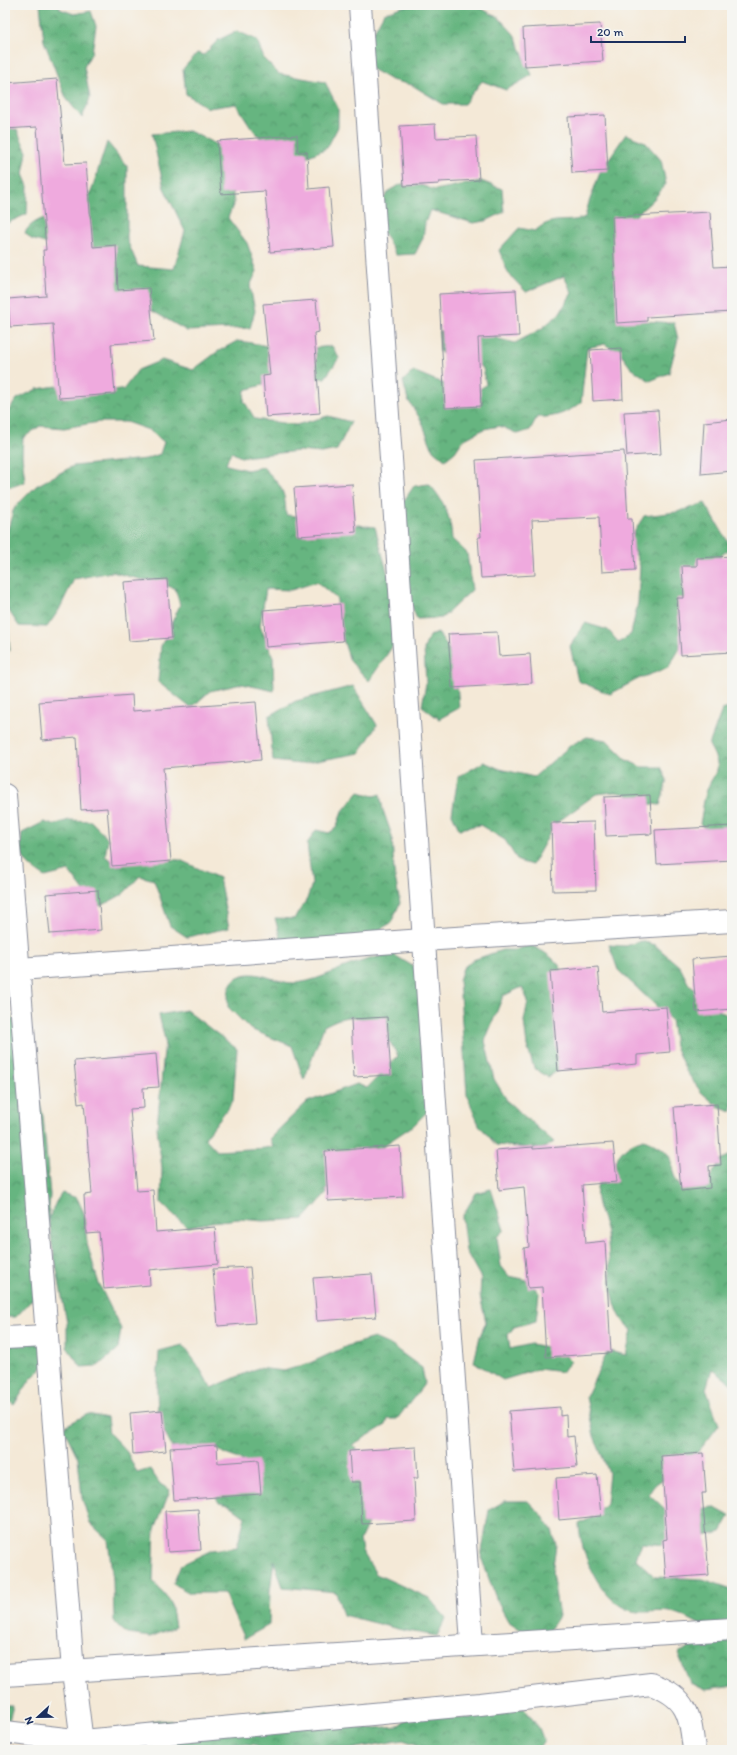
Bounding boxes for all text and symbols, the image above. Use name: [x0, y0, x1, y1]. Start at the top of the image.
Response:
scale bar: [591, 18, 685, 44]
text: 20 m: [597, 25, 624, 39]
north arrow: [18, 1697, 58, 1737]
text: N: [22, 1715, 37, 1726]

